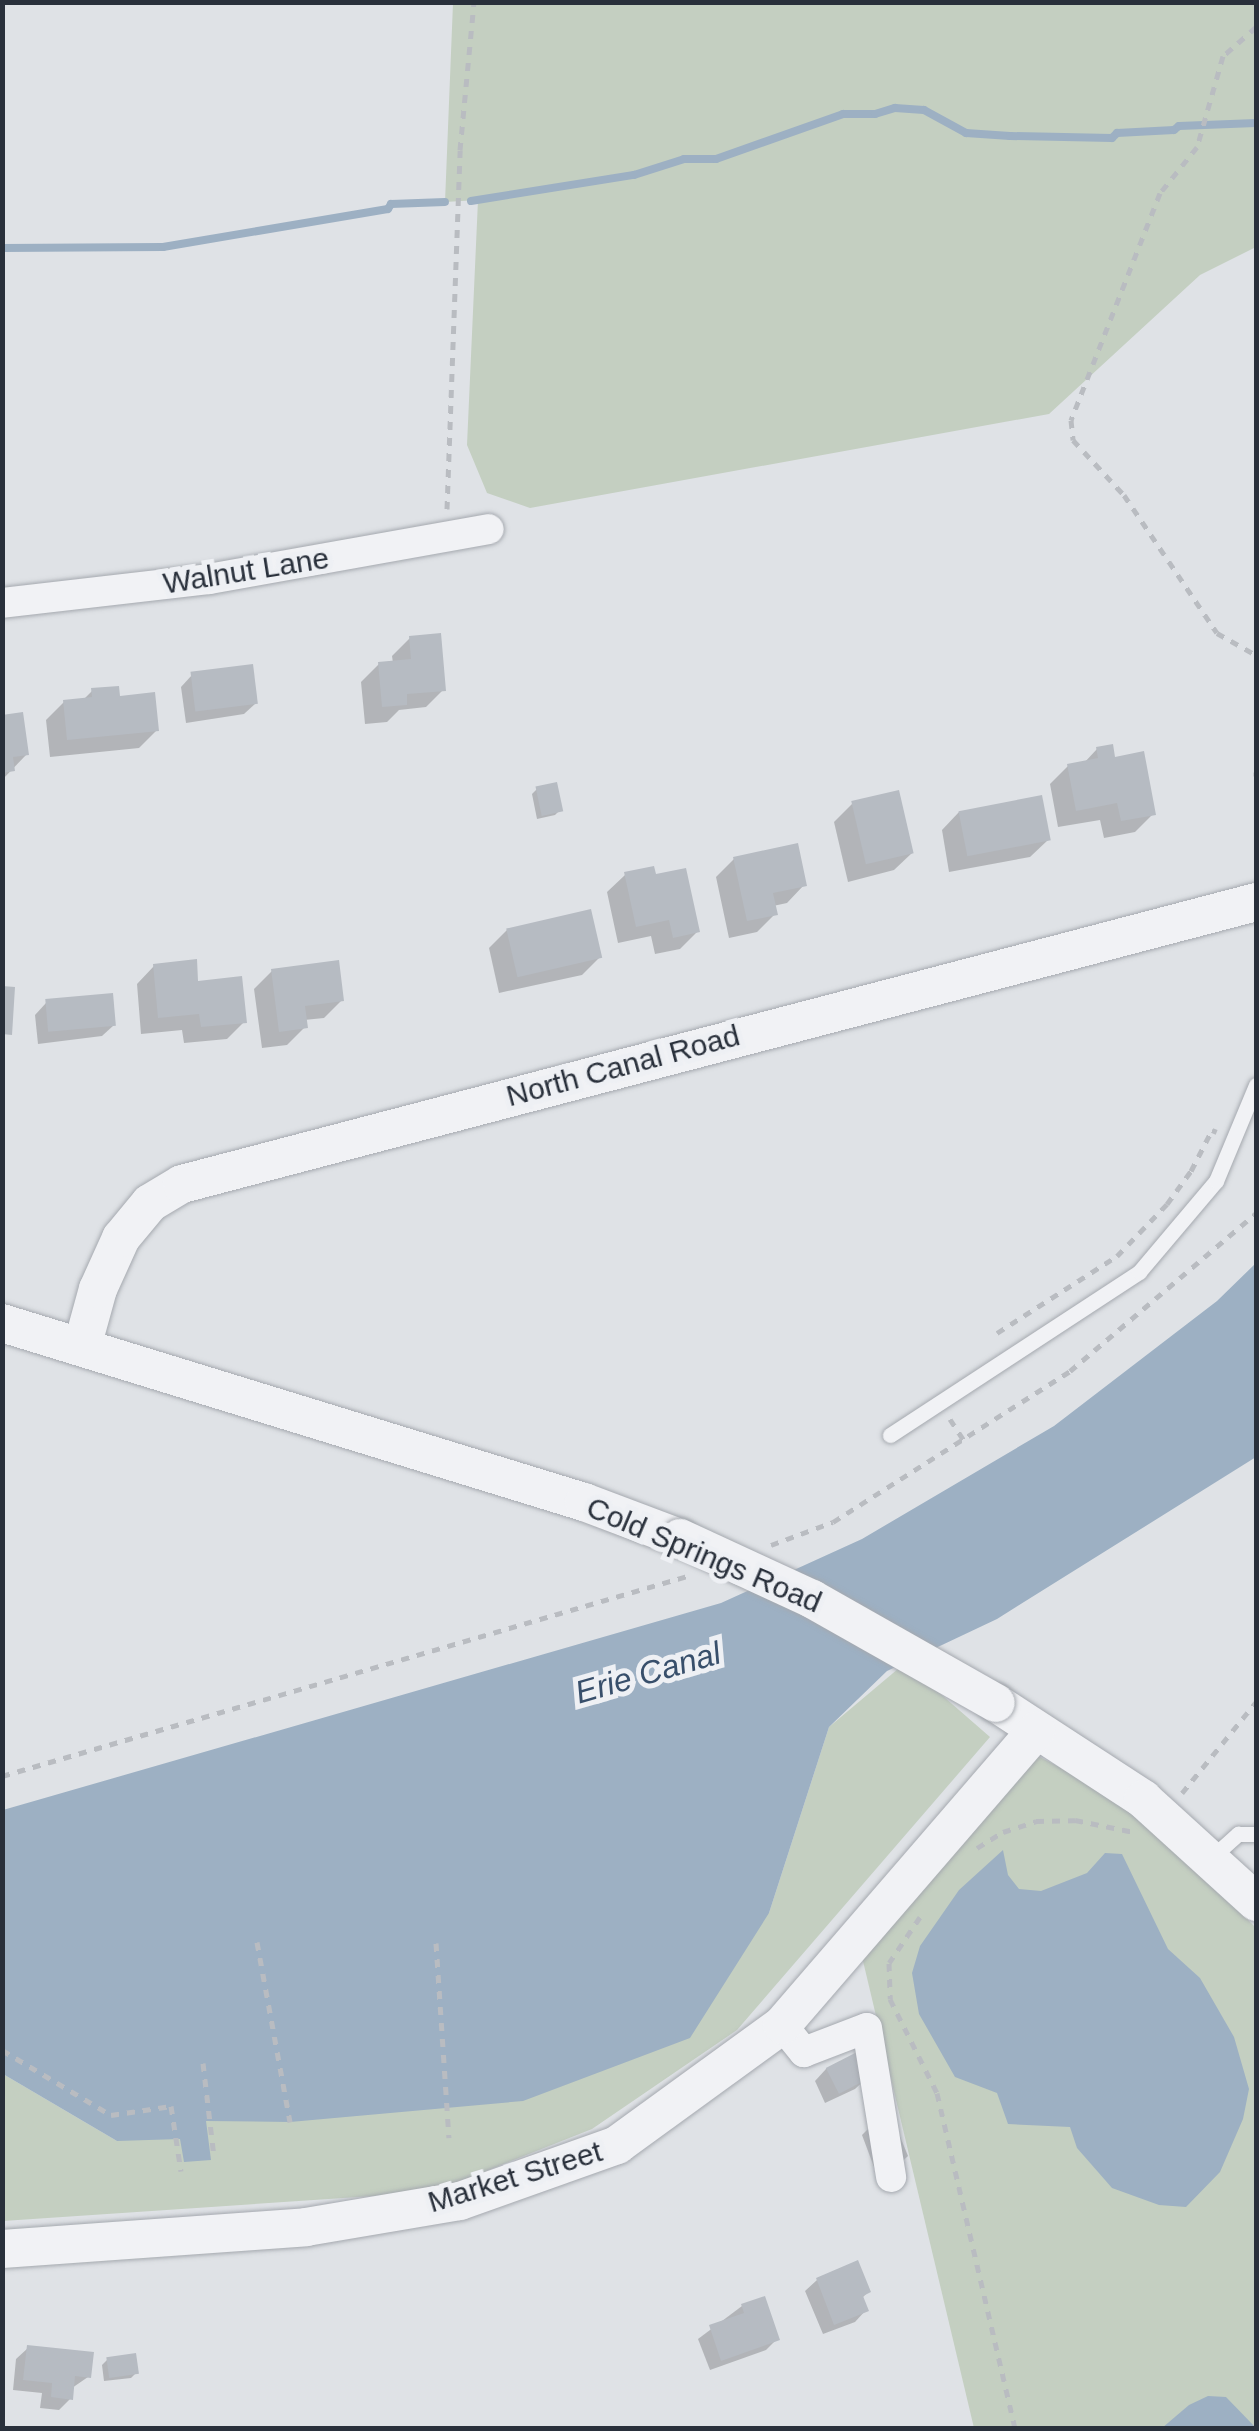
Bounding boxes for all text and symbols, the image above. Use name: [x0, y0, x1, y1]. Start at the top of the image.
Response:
street label: Walnut Lane: [161, 540, 331, 602]
street label: North Canal Road: [502, 1018, 744, 1114]
street label: Cold Springs Road: [581, 1489, 827, 1621]
water label: Erie Canal: [571, 1634, 725, 1712]
street label: Market Street: [424, 2133, 606, 2221]

